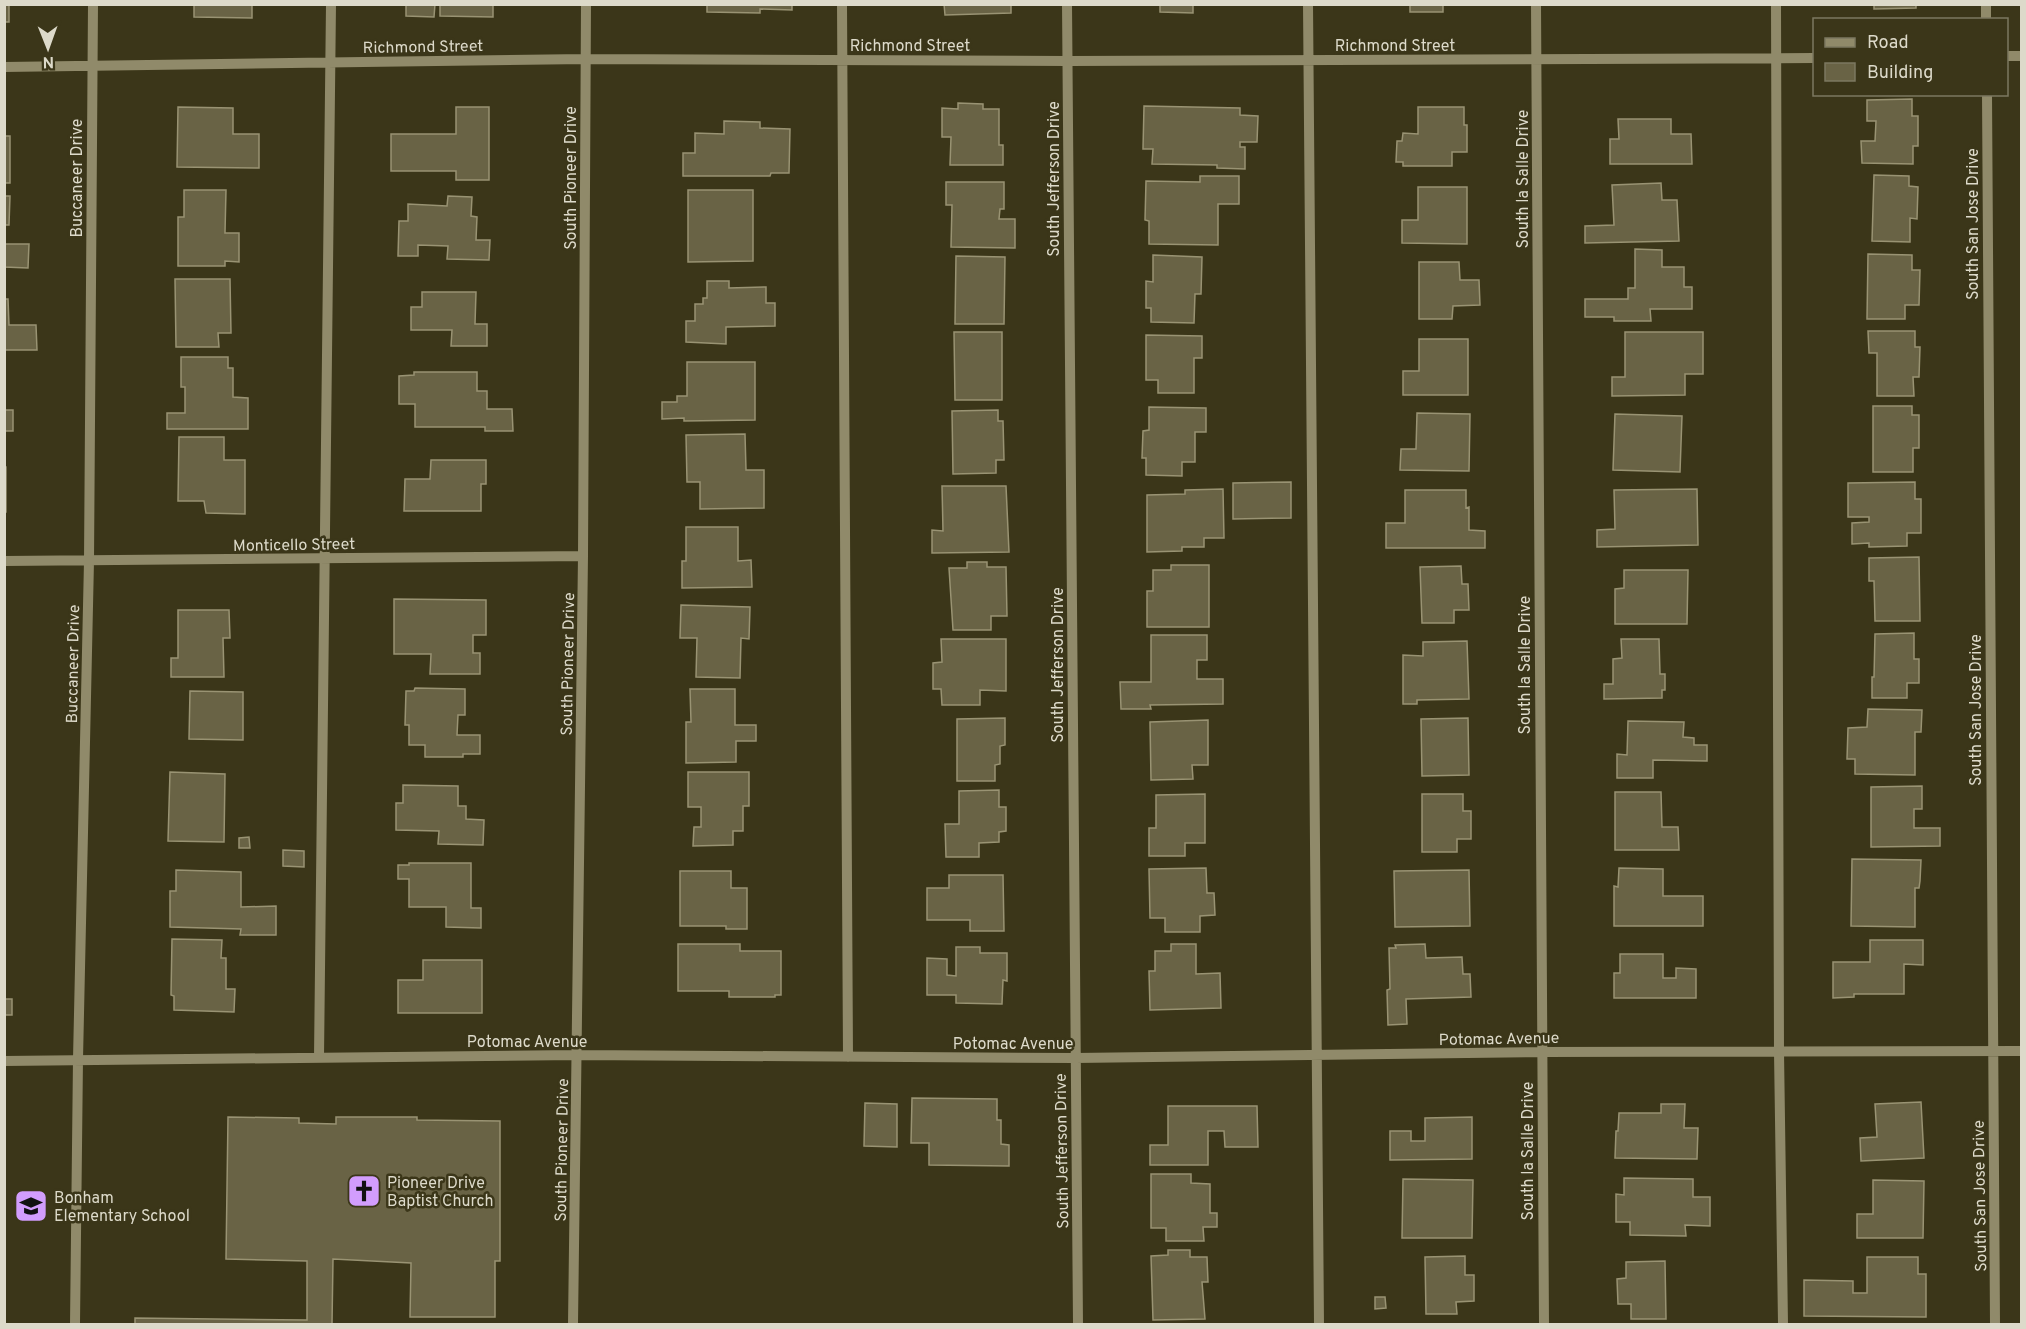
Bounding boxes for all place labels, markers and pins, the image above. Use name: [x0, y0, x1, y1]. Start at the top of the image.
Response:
church icon: Pioneer Drive Baptist Church: [346, 1173, 382, 1209]
place label: Pioneer Drive Baptist Church: [387, 1174, 493, 1212]
school or university icon: Bonham Elementary School: [13, 1188, 49, 1224]
place label: Bonham Elementary School: [54, 1189, 190, 1227]

